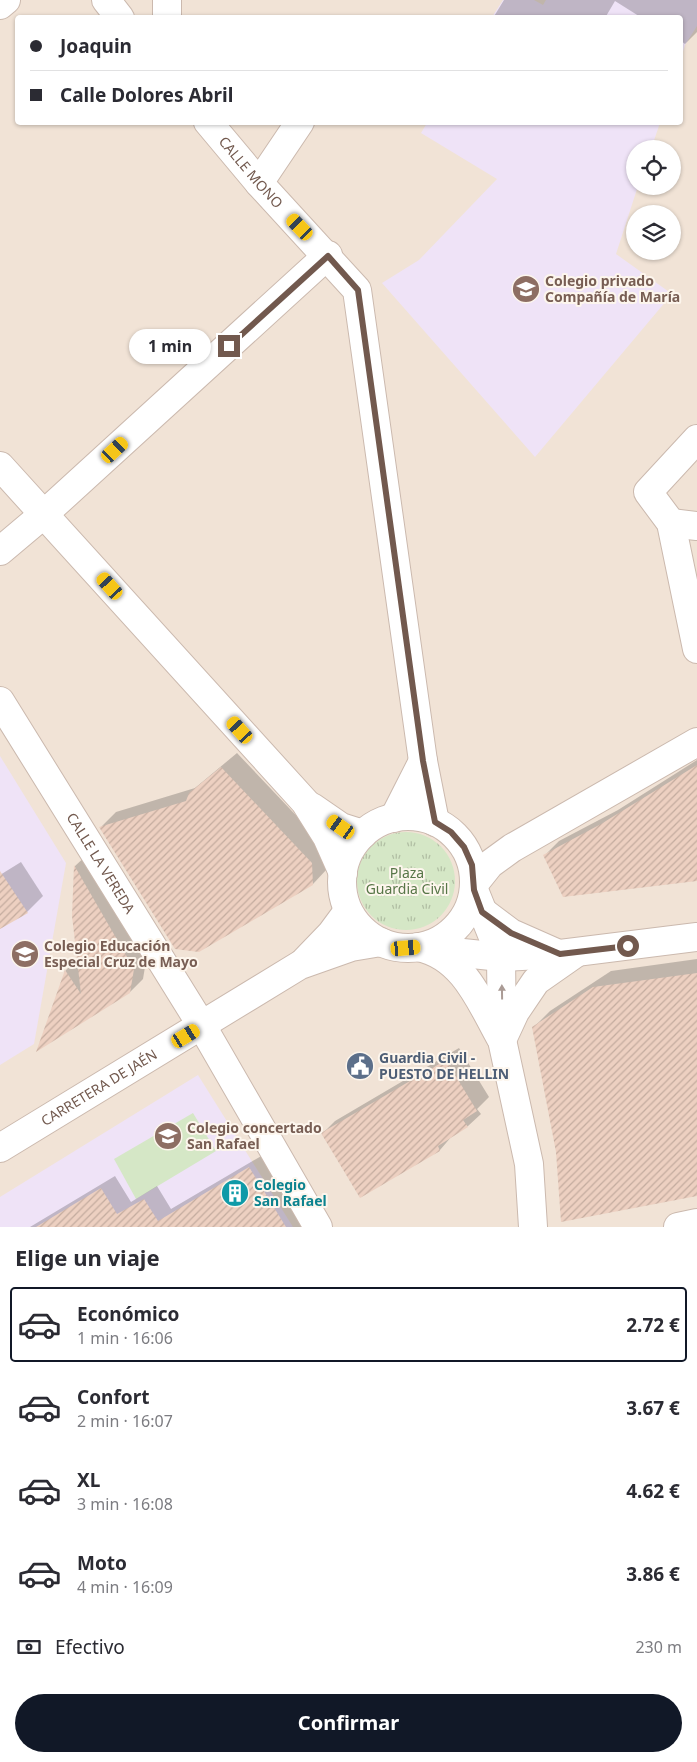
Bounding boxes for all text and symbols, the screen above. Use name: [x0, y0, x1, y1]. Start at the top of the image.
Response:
text: Joaquin: [60, 33, 132, 59]
text: Calle Dolores Abril: [60, 82, 233, 108]
street label: CALLE MONO: [215, 132, 287, 212]
map controls: [626, 140, 681, 260]
button: locate: [626, 140, 681, 195]
button: layers: [626, 205, 681, 260]
car: [284, 211, 315, 243]
place label: Colegio privado Compañía de María: [545, 271, 680, 306]
school or university icon: Colegio privado Compañía de María: [511, 274, 541, 304]
callout: 1 min: [129, 328, 212, 364]
text: 1 min: [148, 335, 192, 357]
route end: [218, 335, 240, 357]
car: [98, 434, 131, 466]
car: [94, 570, 125, 602]
car: [224, 714, 255, 746]
street label: CALLE LA VEREDA: [63, 809, 140, 917]
car: [324, 812, 357, 842]
park label: Plaza Guardia Civil: [366, 863, 448, 898]
route start: [617, 935, 639, 957]
place label: Colegio Educación Especial Cruz de Mayo: [44, 936, 198, 971]
school or university icon: Colegio Educación Especial Cruz de Mayo: [10, 939, 40, 969]
car: [390, 939, 421, 957]
one-way arrow: [497, 983, 505, 999]
car: [169, 1022, 202, 1050]
street label: CARRETERA DE JAÉN: [37, 1044, 160, 1130]
place label: Guardia Civil - PUESTO DE HELLIN: [379, 1048, 509, 1083]
public building icon: Guardia Civil - PUESTO DE HELLIN: [345, 1051, 375, 1081]
place label: Colegio concertado San Rafael: [187, 1118, 322, 1153]
school or university icon: Colegio concertado San Rafael: [153, 1121, 183, 1151]
place label: Colegio San Rafael: [254, 1175, 327, 1210]
building icon: Colegio San Rafael: [220, 1178, 250, 1208]
text: Elige un viaje: [15, 1242, 160, 1272]
text: Económico: [77, 1301, 179, 1327]
icon: car: [17, 1302, 62, 1347]
text: 2.72 €: [626, 1312, 680, 1338]
text: 1 min · 16:06: [77, 1327, 173, 1349]
text: Confort: [77, 1384, 149, 1410]
icon: car: [17, 1385, 62, 1430]
text: 3.67 €: [626, 1395, 680, 1421]
text: 2 min · 16:07: [77, 1410, 173, 1432]
text: XL: [77, 1467, 100, 1493]
icon: car: [17, 1468, 62, 1513]
text: 4.62 €: [626, 1478, 680, 1504]
text: 3 min · 16:08: [77, 1493, 173, 1515]
text: Moto: [77, 1550, 127, 1576]
icon: car: [17, 1551, 62, 1596]
text: 3.86 €: [626, 1561, 680, 1587]
text: 4 min · 16:09: [77, 1576, 173, 1598]
icon: cash: [15, 1633, 43, 1661]
text: Efectivo: [55, 1634, 125, 1660]
text: 230 m: [635, 1636, 682, 1658]
button: Confirmar: [15, 1694, 682, 1752]

